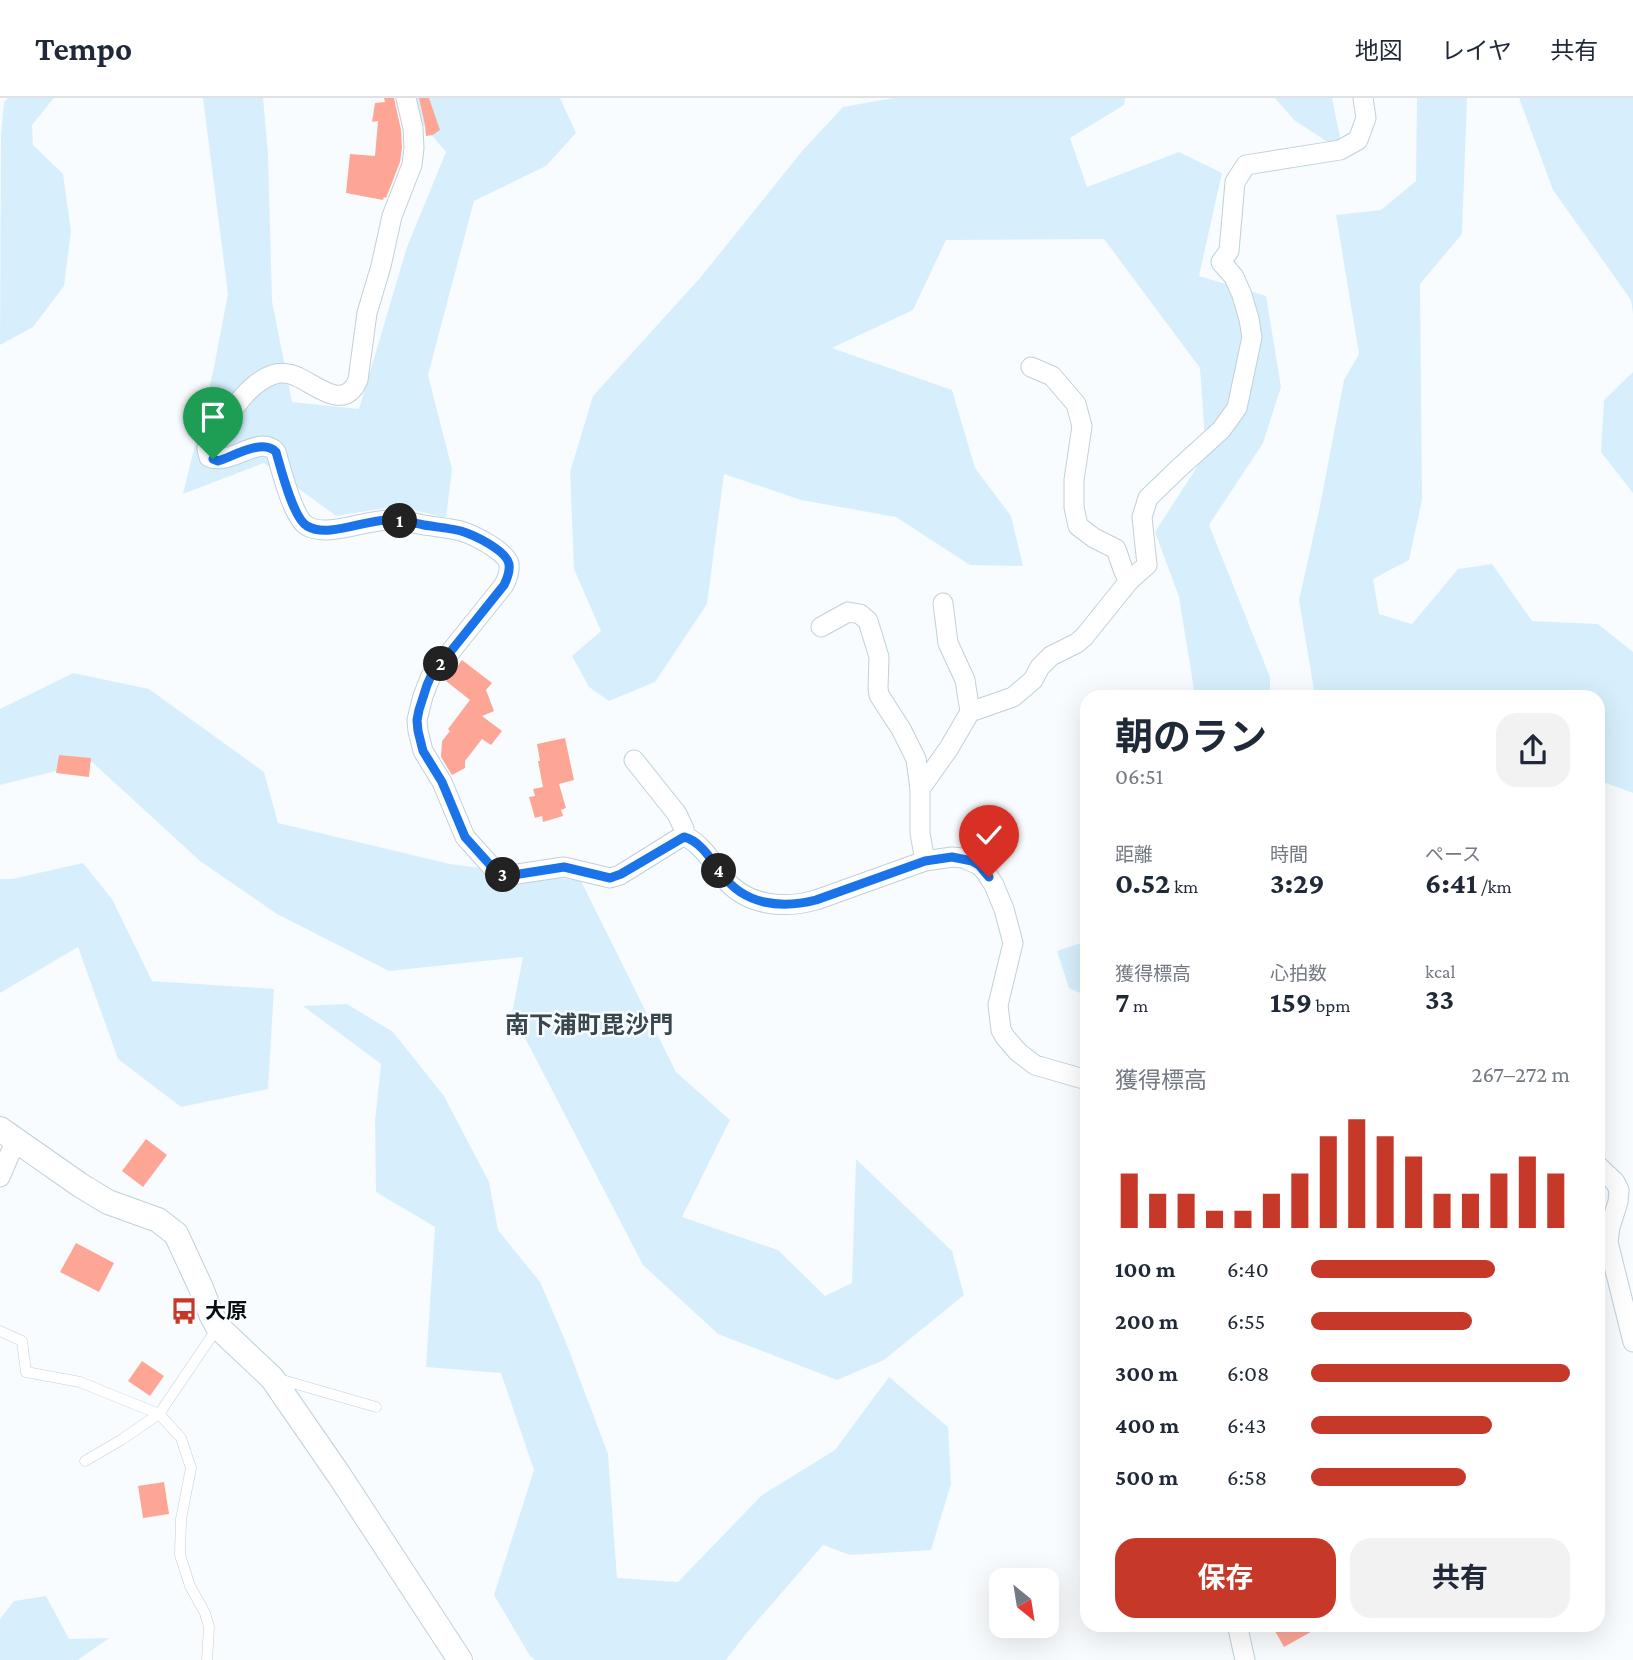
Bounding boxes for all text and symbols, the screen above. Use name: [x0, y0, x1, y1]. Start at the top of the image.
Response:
text: Tempo: [35, 30, 132, 67]
text: 地図: [1355, 37, 1403, 64]
text: レイヤ: [1441, 37, 1512, 64]
text: 共有: [1550, 37, 1598, 64]
pin: [183, 387, 243, 459]
icon: arrive: [194, 398, 232, 436]
pin: 1: [382, 504, 418, 538]
text: 1: [396, 510, 403, 531]
pin: 2: [424, 646, 458, 682]
text: 2: [436, 653, 445, 674]
button: share: [1496, 713, 1570, 787]
text: 朝のラン: [1115, 716, 1267, 758]
text: 06:51: [1115, 763, 1163, 789]
pin: [959, 805, 1019, 877]
icon: check: [970, 816, 1008, 854]
text: 距離: [1115, 844, 1153, 865]
text: 時間: [1270, 844, 1308, 865]
text: ペース: [1425, 844, 1481, 865]
pin: 4: [702, 854, 736, 888]
pin: 3: [486, 858, 520, 892]
text: 4: [713, 860, 724, 881]
text: 3: [498, 864, 507, 885]
text: 0.52: [1115, 866, 1170, 899]
text: 3:29: [1270, 866, 1325, 899]
text: 6:41: [1425, 866, 1477, 899]
text: km: [1170, 876, 1198, 897]
text: /km: [1477, 876, 1512, 897]
text: kcal: [1425, 961, 1456, 982]
text: 獲得標高: [1115, 963, 1191, 984]
text: 心拍数: [1270, 963, 1327, 984]
text: 33: [1425, 982, 1454, 1015]
text: 7: [1115, 985, 1130, 1018]
text: 159: [1270, 985, 1312, 1018]
text: m: [1130, 995, 1148, 1016]
text: bpm: [1312, 995, 1351, 1016]
district label: 南下浦町毘沙門: [505, 1011, 673, 1038]
text: 267–272 m: [1471, 1061, 1570, 1087]
text: 獲得標高: [1115, 1067, 1207, 1093]
text: 100 m: [1115, 1256, 1175, 1282]
text: 6:40: [1227, 1256, 1269, 1282]
bus stop icon: 大原: [169, 1296, 199, 1326]
place label: 大原: [205, 1299, 247, 1323]
text: 200 m: [1115, 1308, 1179, 1334]
text: 6:55: [1227, 1308, 1265, 1334]
text: 300 m: [1115, 1360, 1178, 1386]
text: 6:08: [1227, 1360, 1269, 1386]
text: 400 m: [1115, 1412, 1179, 1438]
text: 6:43: [1227, 1412, 1266, 1438]
text: 500 m: [1115, 1464, 1178, 1490]
text: 6:58: [1227, 1464, 1267, 1490]
button: 保存: [1115, 1538, 1336, 1618]
button: 共有: [1350, 1538, 1570, 1618]
north arrow: [989, 1568, 1059, 1638]
map controls: [989, 1568, 1059, 1638]

